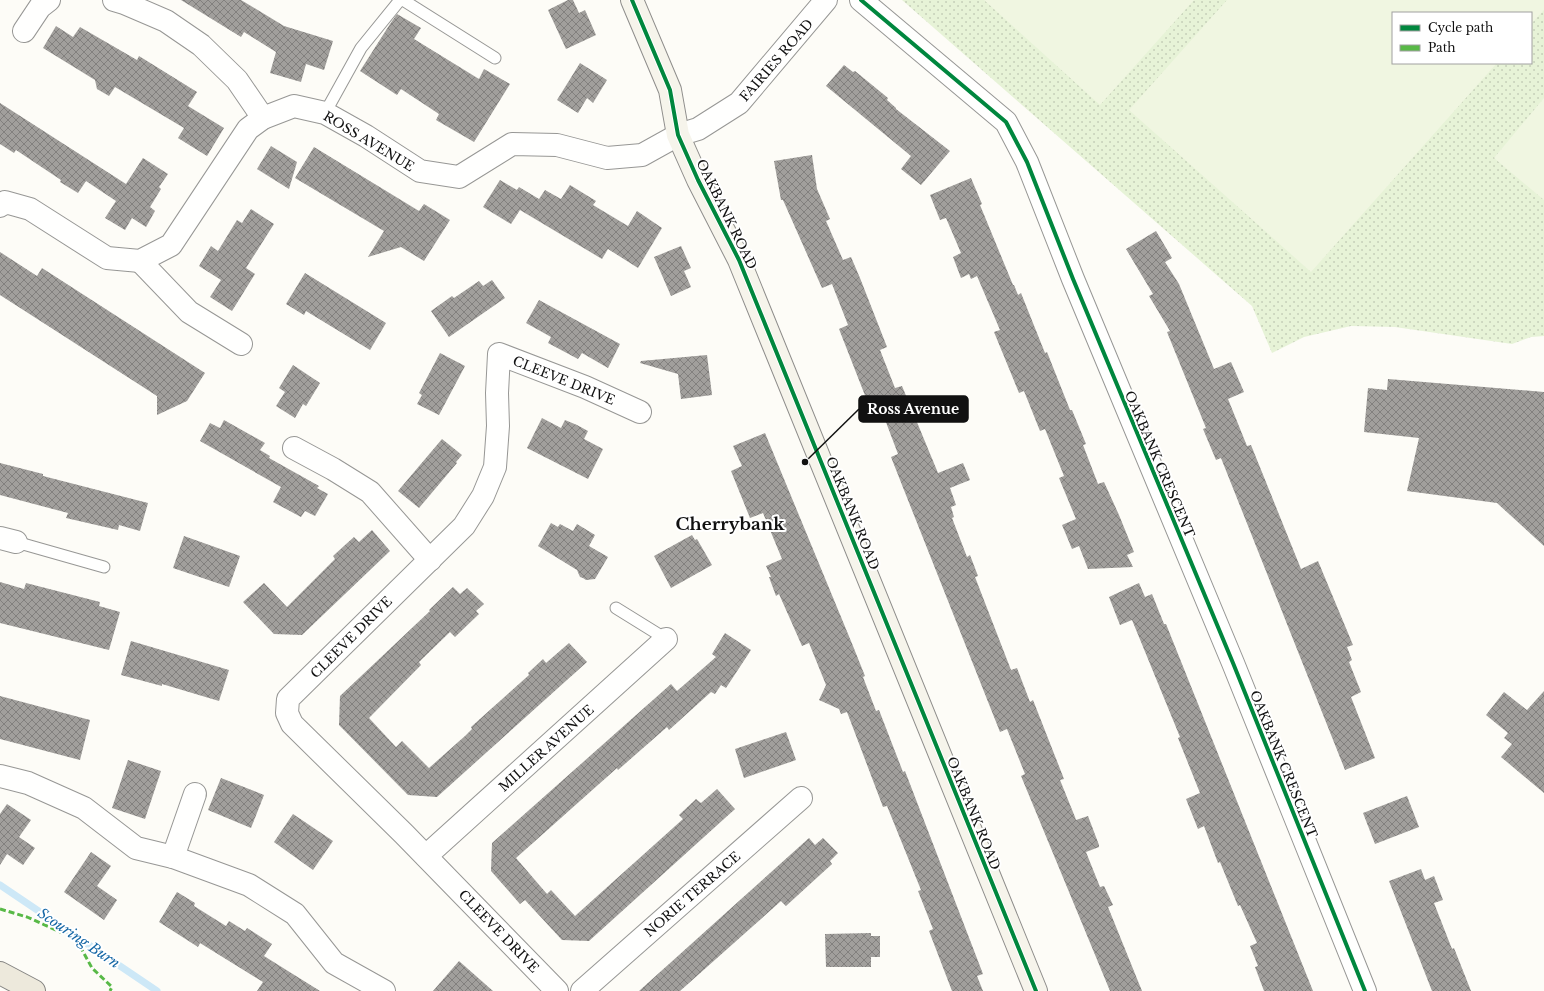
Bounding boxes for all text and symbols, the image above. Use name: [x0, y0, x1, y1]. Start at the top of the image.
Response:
legend: [1392, 12, 1532, 64]
street label: FAIRIES ROAD: [736, 16, 817, 105]
text: Cycle path: [1428, 20, 1493, 35]
text: Path: [1428, 40, 1456, 55]
street label: ROSS AVENUE: [320, 108, 417, 175]
street label: OAKBANK ROAD: [692, 156, 761, 272]
street label: CLEEVE DRIVE: [510, 352, 617, 409]
street label: OAKBANK CRESCENT: [1121, 388, 1198, 541]
callout: Ross Avenue: [859, 396, 968, 422]
text: Ross Avenue: [867, 400, 959, 418]
street label: OAKBANK ROAD: [822, 454, 883, 572]
district label: Cherrybank: [676, 514, 785, 535]
street label: CLEEVE DRIVE: [307, 593, 396, 682]
street label: OAKBANK CRESCENT: [1246, 688, 1321, 841]
street label: MILLER AVENUE: [495, 701, 597, 795]
street label: OAKBANK ROAD: [943, 754, 1004, 872]
street label: NORIE TERRACE: [641, 848, 744, 941]
street label: CLEEVE DRIVE: [455, 886, 543, 976]
water label: Scouring Burn: [35, 904, 124, 972]

